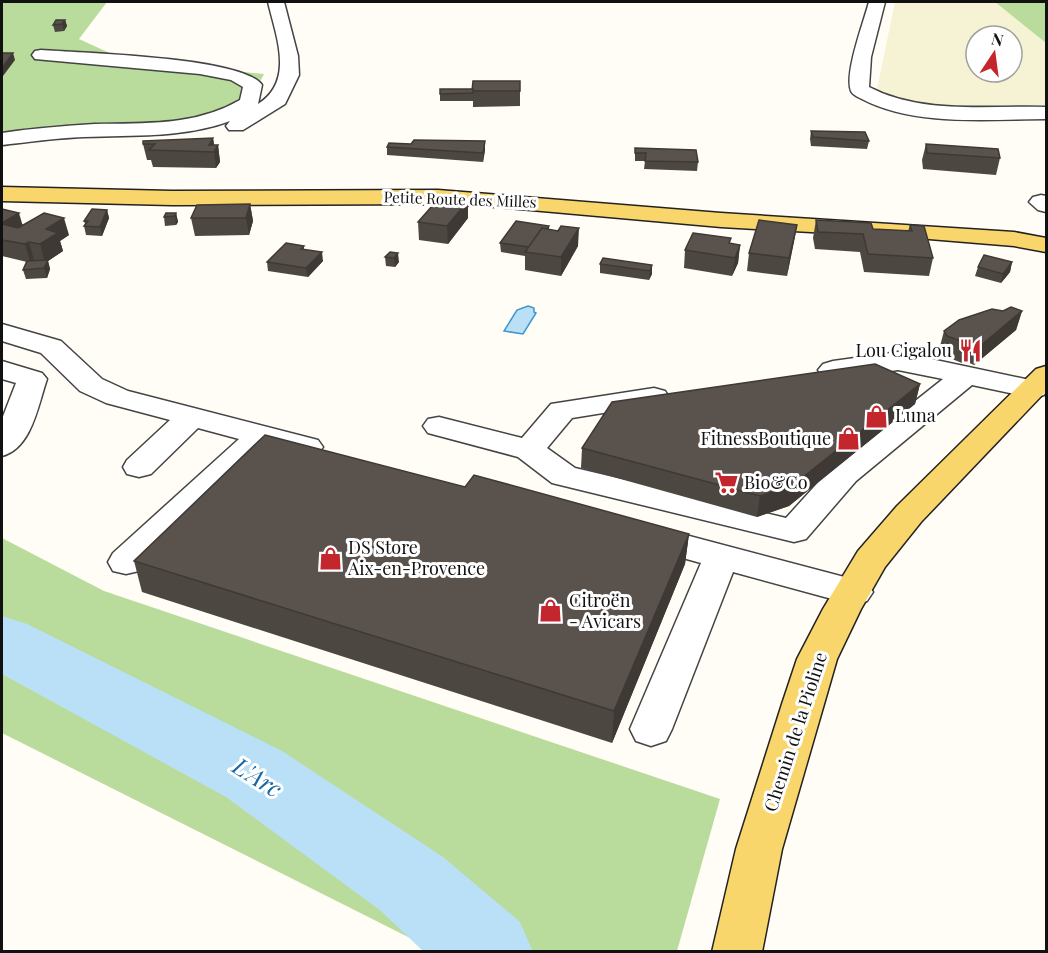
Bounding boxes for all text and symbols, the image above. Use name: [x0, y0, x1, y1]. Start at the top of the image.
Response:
north arrow: [964, 24, 1024, 84]
text: N: [989, 27, 1006, 51]
street label: Petite Route des Milles: [383, 186, 537, 212]
place label: Lou Cigalou: [855, 338, 953, 362]
restaurant icon: Lou Cigalou: [957, 338, 983, 364]
shop icon: Luna: [864, 403, 890, 429]
place label: Luna: [895, 403, 936, 427]
place label: FitnessBoutique: [700, 426, 831, 450]
shop icon: FitnessBoutique: [836, 426, 862, 452]
supermarket icon: Bio&Co: [713, 470, 739, 496]
place label: Bio&Co: [744, 470, 808, 494]
place label: DS Store Aix-en-Provence: [347, 535, 485, 580]
shop icon: DS Store Aix-en-Provence: [317, 545, 343, 571]
place label: Citroën - Avicars: [569, 588, 641, 633]
shop icon: Citroën - Avicars: [538, 598, 564, 624]
street label: Chemin de la Pioline: [758, 649, 832, 814]
water label: L'Arc: [227, 748, 289, 804]

